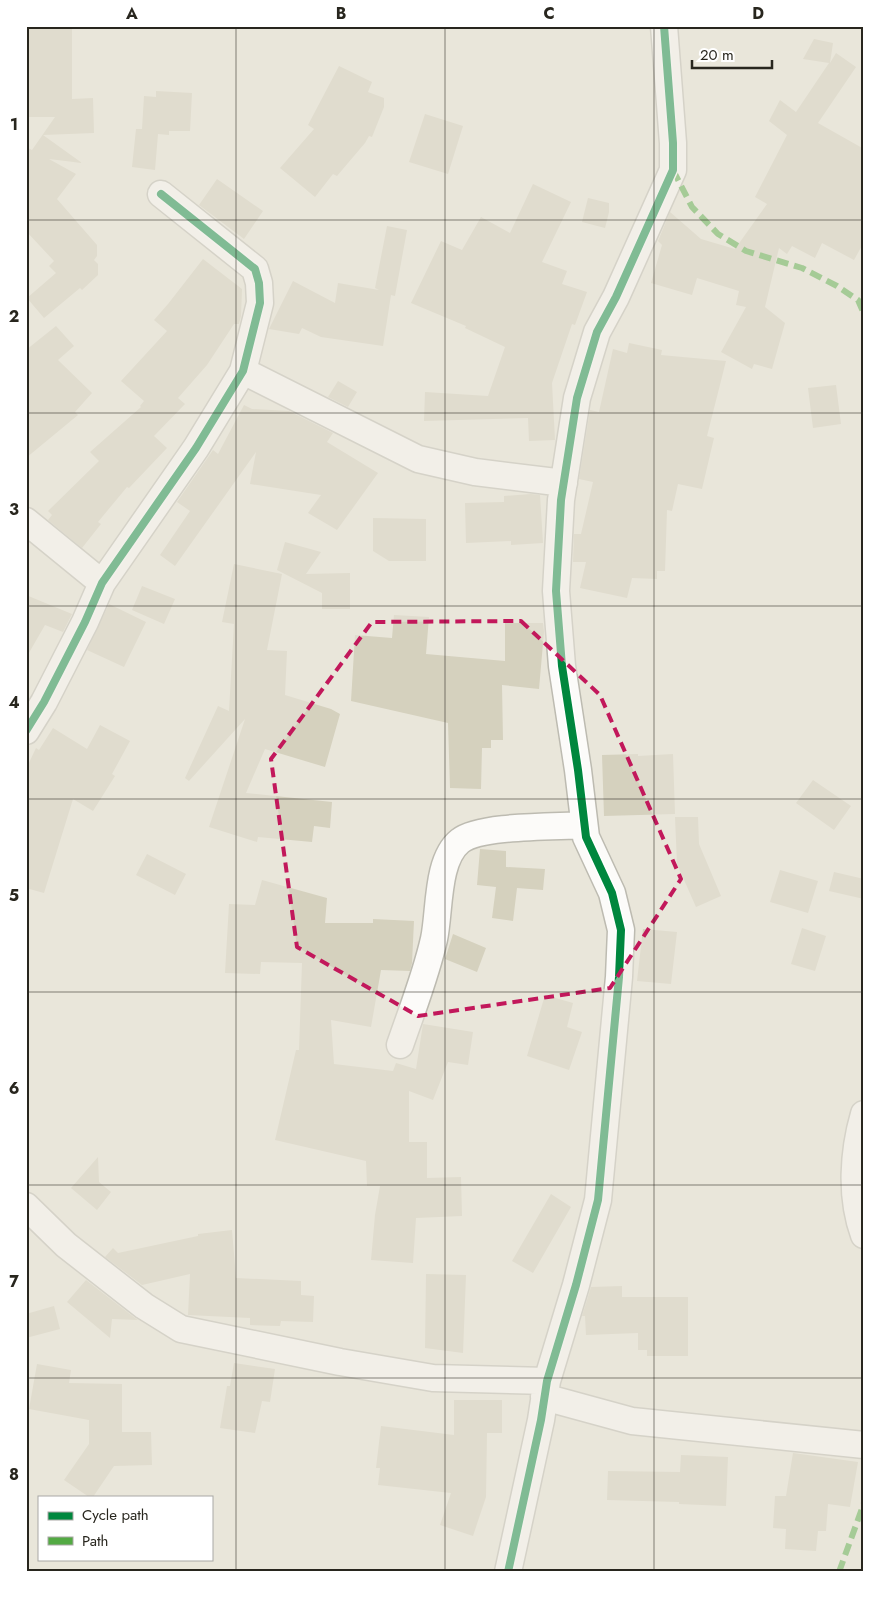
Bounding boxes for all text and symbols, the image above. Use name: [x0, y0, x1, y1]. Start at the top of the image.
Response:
text: A: [125, 2, 138, 25]
text: B: [336, 2, 346, 25]
text: C: [543, 2, 555, 25]
text: D: [752, 2, 764, 25]
scale bar: [692, 38, 772, 70]
text: 20 m: [700, 44, 734, 66]
text: 1: [10, 113, 18, 136]
text: 2: [9, 305, 19, 328]
text: 3: [9, 498, 19, 521]
text: 4: [8, 691, 20, 714]
text: 5: [9, 884, 19, 907]
text: 6: [9, 1077, 19, 1100]
text: 7: [9, 1270, 19, 1293]
text: 8: [9, 1463, 19, 1486]
legend: [38, 1496, 212, 1560]
text: Cycle path: [82, 1504, 149, 1526]
text: Path: [82, 1530, 108, 1552]

